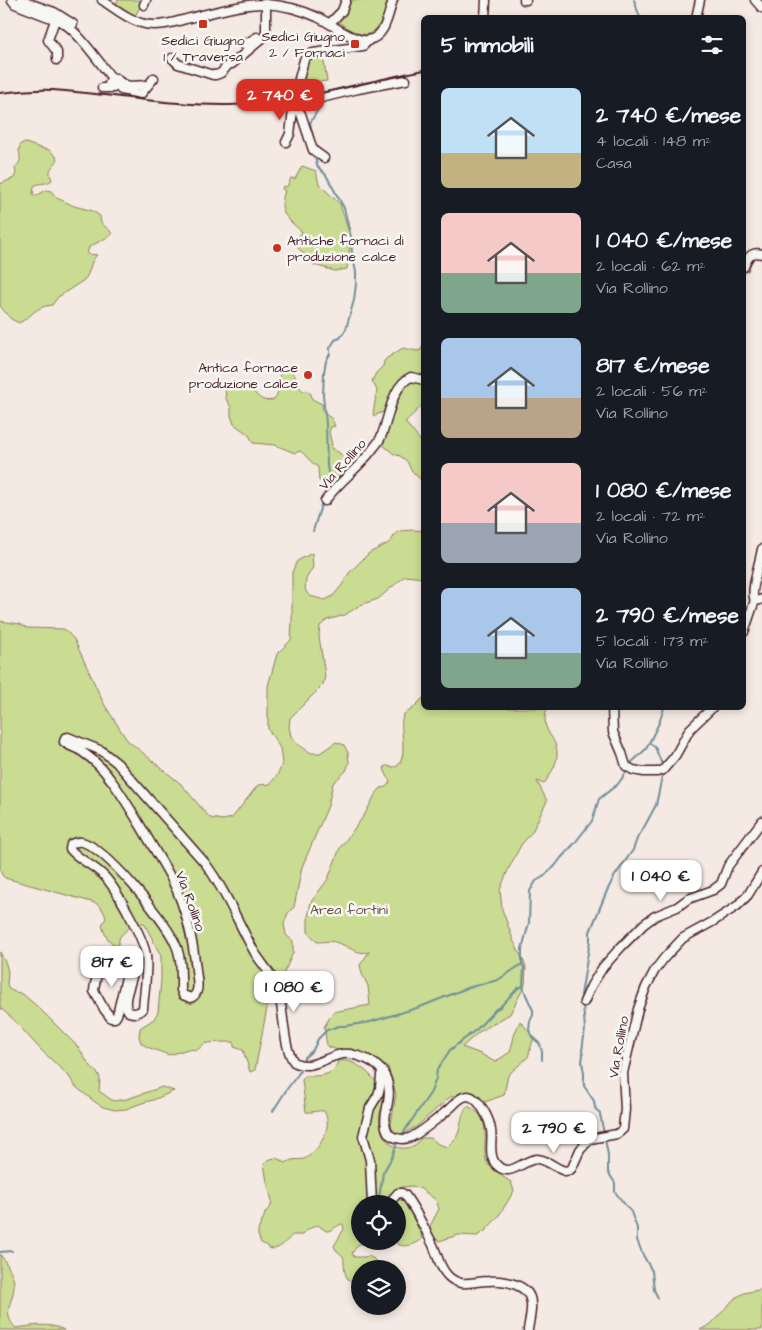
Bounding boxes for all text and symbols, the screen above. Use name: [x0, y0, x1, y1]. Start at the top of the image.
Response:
marker: Sedici Giugno 1 / Traversa: [197, 18, 209, 30]
place label: Sedici Giugno 2 / Fornaci: [262, 27, 345, 63]
place label: Sedici Giugno 1 / Traversa: [161, 31, 245, 67]
text: 5 immobili: [441, 31, 533, 60]
icon: filters: [698, 31, 726, 59]
marker: Sedici Giugno 2 / Fornaci: [349, 38, 361, 50]
pin: 2 740 €: [234, 78, 326, 121]
text: 2 740 €: [247, 84, 313, 106]
text: 2 740 €/mese: [596, 101, 741, 130]
icon: home: [481, 108, 541, 168]
text: 4 locali · 148 m²: [596, 130, 711, 152]
text: Casa: [596, 152, 632, 174]
text: 1 040 €/mese: [596, 226, 732, 255]
place label: Antiche fornaci di produzione calce: [287, 231, 404, 267]
icon: home: [481, 233, 541, 293]
marker: Antiche fornaci di produzione calce: [271, 242, 283, 254]
text: 2 locali · 62 m²: [596, 255, 705, 277]
text: Via Rollino: [596, 277, 668, 299]
text: 817 €/mese: [596, 351, 710, 380]
place label: Antica fornace produzione calce: [189, 358, 298, 394]
icon: home: [481, 358, 541, 418]
marker: Antica fornace produzione calce: [302, 369, 314, 381]
text: 2 locali · 56 m²: [596, 380, 708, 402]
text: Via Rollino: [596, 402, 668, 424]
street label: Via Rollino: [314, 435, 371, 495]
text: 1 080 €/mese: [596, 476, 731, 505]
icon: home: [481, 483, 541, 543]
text: 2 locali · 72 m²: [596, 505, 705, 527]
text: Via Rollino: [596, 527, 668, 549]
text: 2 790 €/mese: [596, 601, 739, 630]
icon: home: [481, 608, 541, 668]
text: 5 locali · 173 m²: [596, 630, 708, 652]
text: Via Rollino: [596, 652, 668, 674]
pin: 1 040 €: [615, 860, 707, 902]
text: 1 040 €: [632, 865, 690, 887]
street label: Via Rollino: [170, 868, 210, 934]
park label: Area fortini: [310, 900, 388, 920]
pin: 817 €: [77, 946, 147, 988]
text: 817 €: [91, 951, 133, 973]
pin: 1 080 €: [248, 970, 340, 1013]
text: 1 080 €: [265, 976, 323, 998]
street label: Via Rollino: [604, 1014, 634, 1080]
pin: 2 790 €: [508, 1112, 600, 1154]
text: 2 790 €: [522, 1117, 586, 1139]
map controls: [351, 1195, 406, 1315]
button: locate: [351, 1195, 406, 1250]
button: layers: [351, 1260, 406, 1315]

